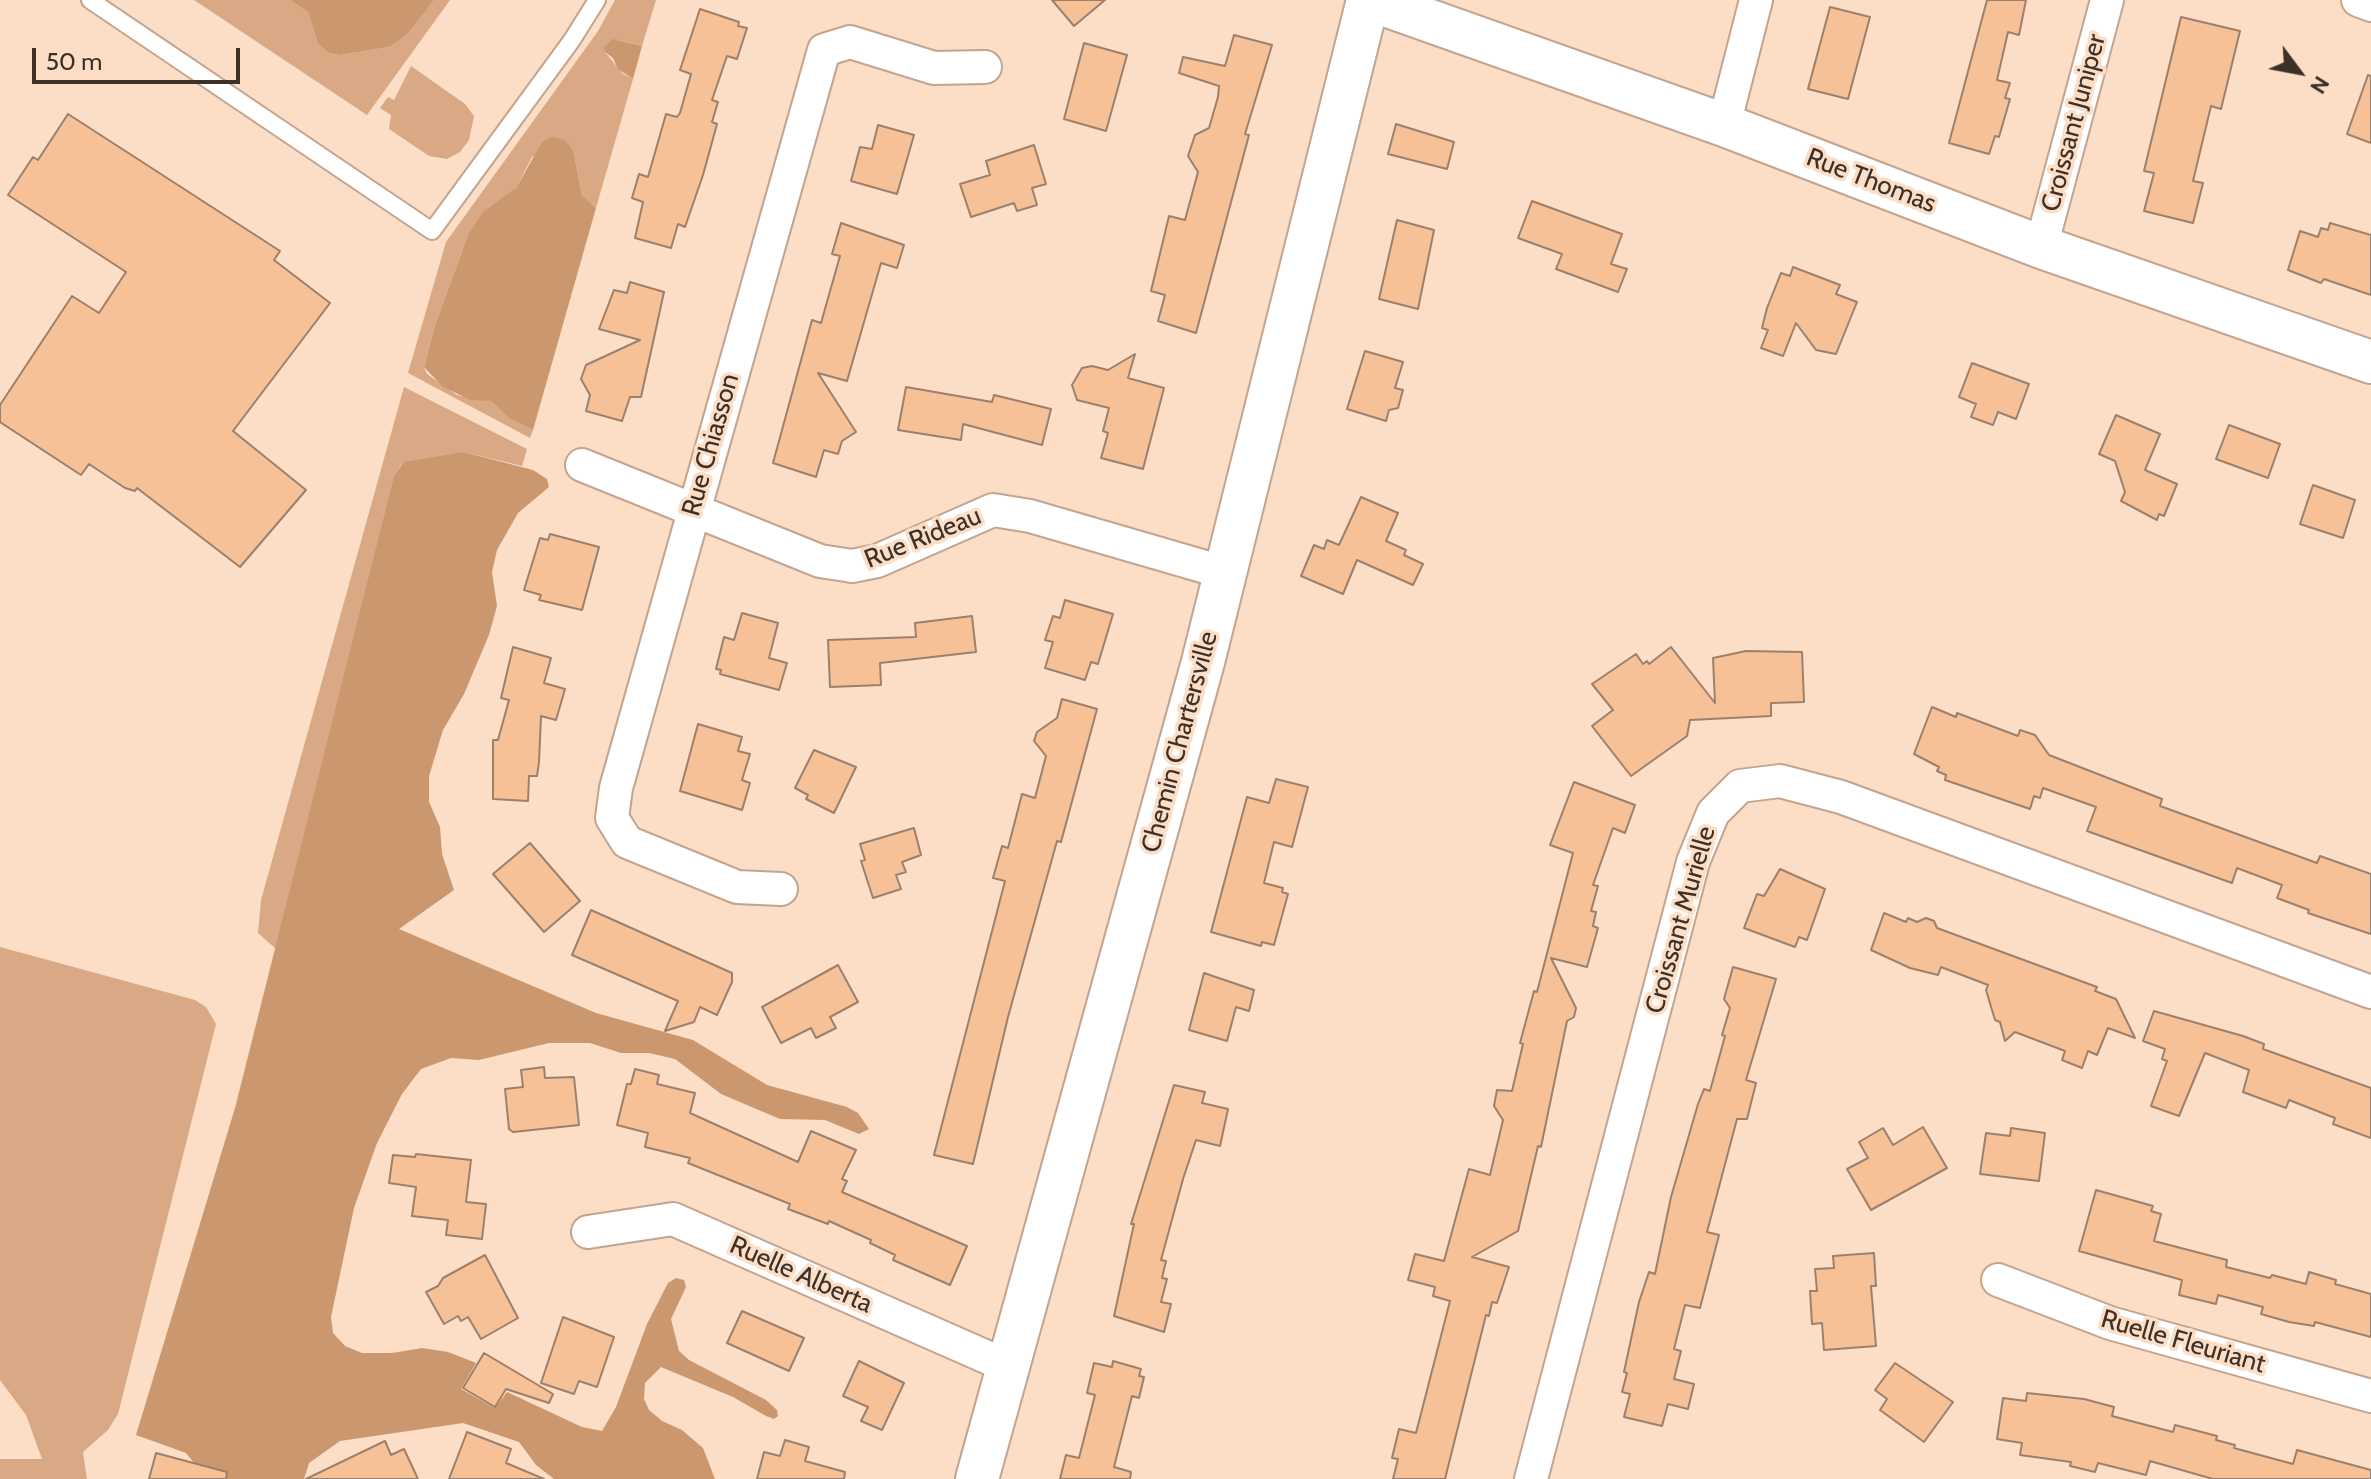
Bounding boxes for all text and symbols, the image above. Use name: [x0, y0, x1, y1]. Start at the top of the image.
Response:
street label: Croissant Juniper: [2035, 31, 2113, 215]
scale bar: [36, 32, 244, 82]
north arrow: [2259, 32, 2339, 112]
text: 50 m: [46, 47, 102, 76]
text: N: [2304, 71, 2335, 99]
street label: Rue Thomas: [1802, 142, 1940, 220]
street label: Rue Chiasson: [676, 370, 746, 520]
street label: Rue Rideau: [860, 500, 986, 576]
street label: Chemin Chartersville: [1135, 628, 1225, 856]
street label: Croissant Murielle: [1639, 823, 1723, 1017]
street label: Ruelle Alberta: [725, 1230, 877, 1320]
street label: Ruelle Fleuriant: [2097, 1304, 2269, 1380]

